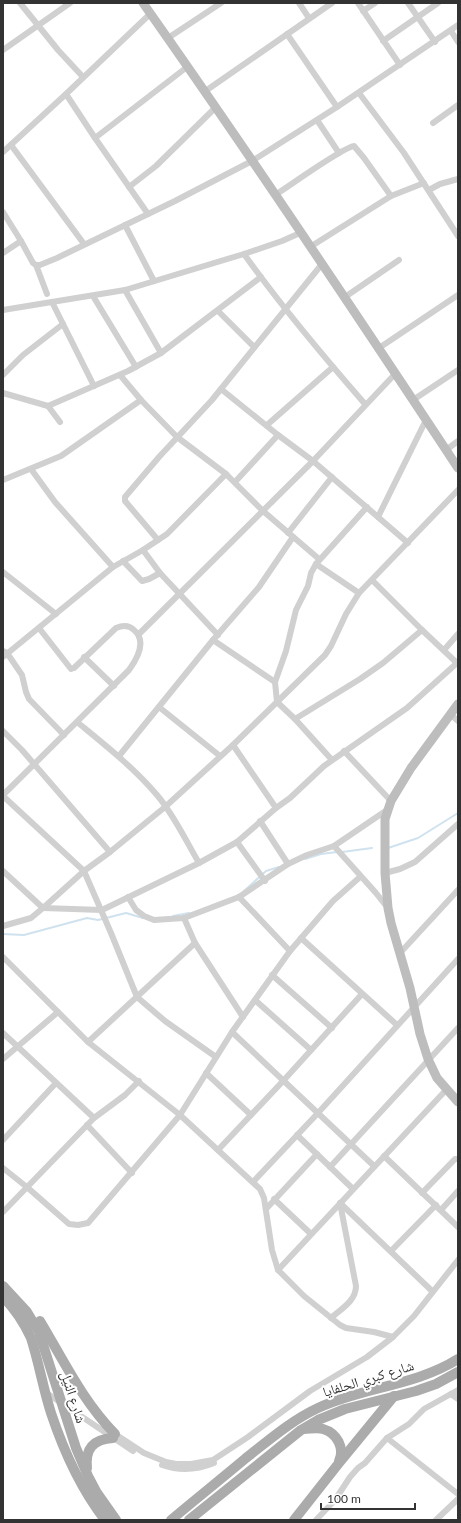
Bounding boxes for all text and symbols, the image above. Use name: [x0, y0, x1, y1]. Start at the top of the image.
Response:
street label: شارع كبري الحلفايا: [320, 1356, 417, 1403]
street label: شارع النيل: [56, 1369, 90, 1426]
scale bar: [321, 1485, 415, 1511]
text: 100 m: [327, 1491, 361, 1506]

